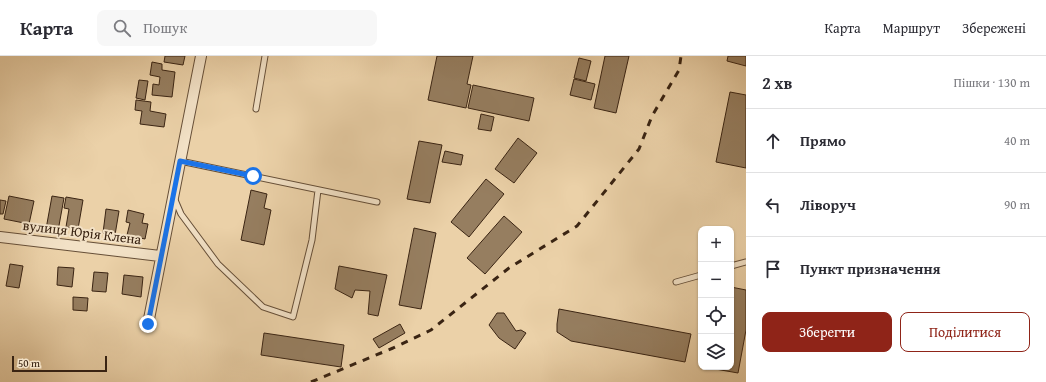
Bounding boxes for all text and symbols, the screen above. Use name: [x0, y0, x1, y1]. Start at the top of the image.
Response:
search box: [97, 10, 377, 46]
text: Карта: [20, 14, 73, 42]
icon: search: [111, 17, 133, 39]
text: Пошук: [143, 17, 187, 38]
text: Карта: [825, 18, 861, 38]
text: Маршрут: [883, 18, 940, 38]
text: Збережені: [962, 18, 1026, 38]
text: 2 хв: [762, 70, 792, 95]
text: Пішки · 130 m: [953, 73, 1030, 92]
icon: ahead: [762, 130, 784, 152]
text: Прямо: [800, 130, 846, 151]
text: 40 m: [1004, 131, 1030, 150]
route start: [244, 167, 262, 185]
icon: left: [762, 194, 784, 216]
text: Ліворуч: [800, 194, 856, 215]
text: 90 m: [1004, 195, 1030, 214]
street label: вулиця Юрія Клена: [22, 215, 143, 249]
map controls: [698, 226, 734, 370]
button: +: [698, 226, 734, 262]
icon: arrive: [762, 258, 784, 280]
text: Пункт призначення: [800, 258, 941, 279]
button: −: [698, 262, 734, 298]
button: locate: [698, 298, 734, 334]
button: Зберегти: [762, 312, 892, 352]
button: Поділитися: [900, 312, 1030, 352]
route end: [139, 315, 157, 333]
button: layers: [698, 334, 734, 370]
scale bar: [12, 354, 107, 373]
text: 50 m: [18, 355, 40, 371]

